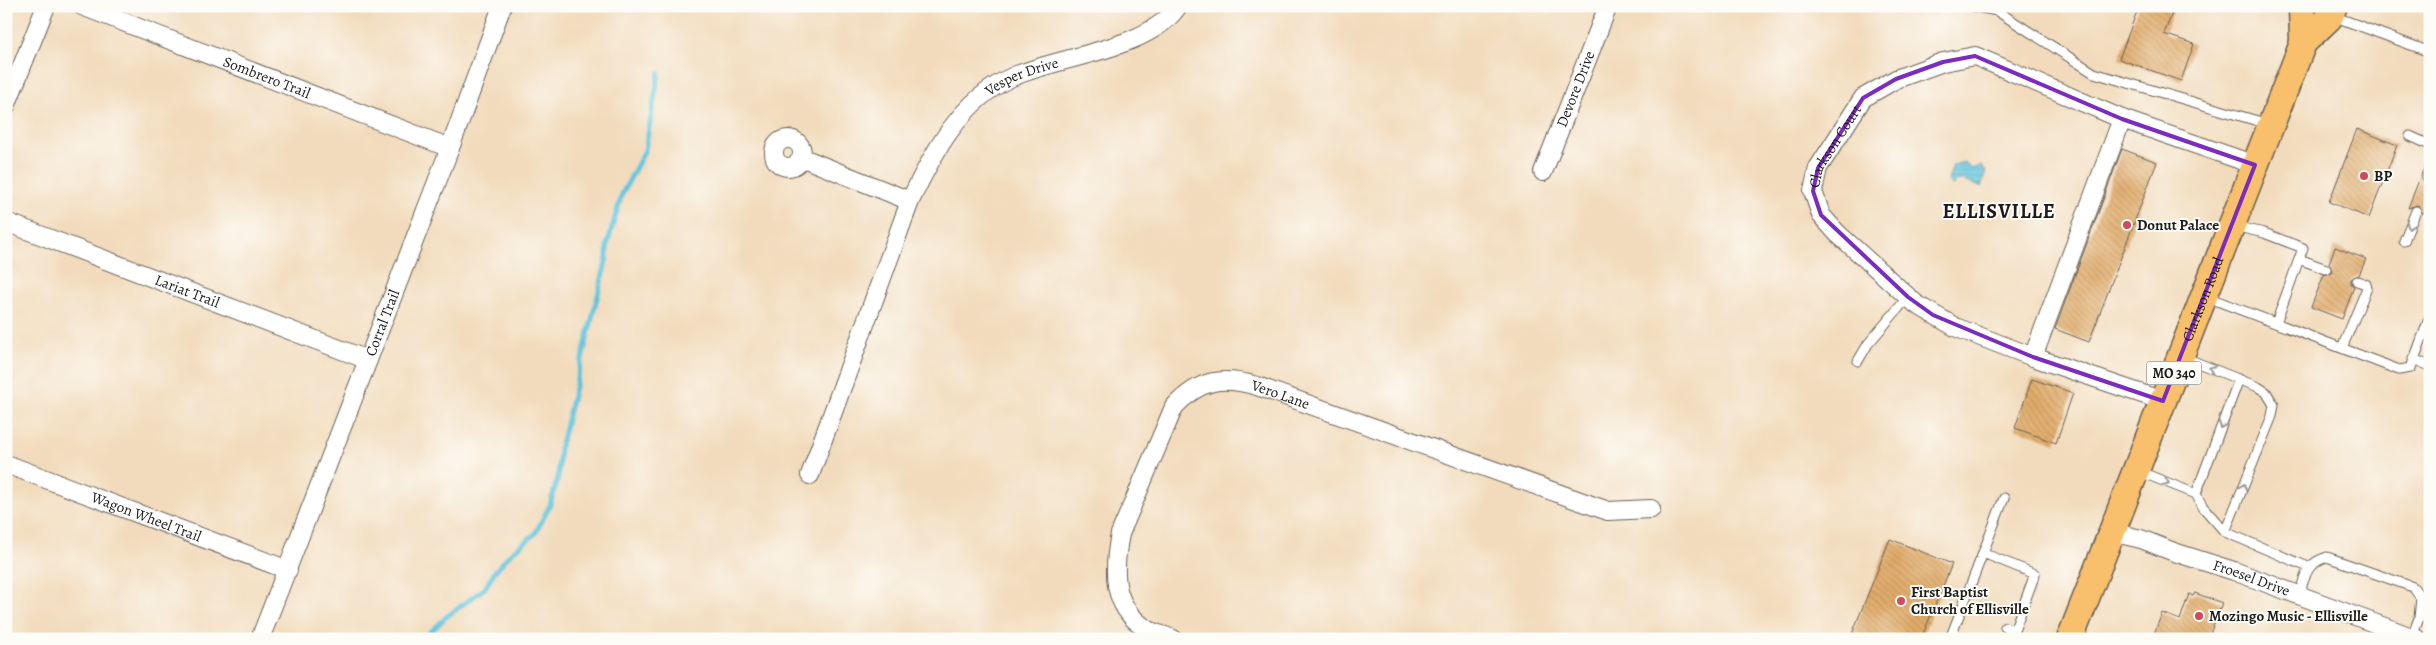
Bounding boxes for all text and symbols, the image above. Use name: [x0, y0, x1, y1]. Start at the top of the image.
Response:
street label: Devore Drive: [1552, 48, 1599, 130]
street label: Sombrero Trail: [220, 51, 314, 103]
street label: Vesper Drive: [980, 52, 1061, 101]
street label: Clarkson Court: [1804, 101, 1866, 190]
place label: BP: [2374, 166, 2392, 186]
marker: BP: [2358, 170, 2370, 182]
district label: ELLISVILLE: [1942, 198, 2056, 225]
place label: Donut Palace: [2137, 215, 2219, 235]
marker: Donut Palace: [2121, 219, 2133, 231]
one-way arrow: [2406, 221, 2416, 230]
street label: Clarkson Road: [2177, 253, 2229, 344]
street label: Lariat Trail: [152, 270, 223, 313]
street label: Corral Trail: [360, 286, 404, 359]
road number: MO 340: [2146, 362, 2202, 384]
one-way arrow: [2208, 364, 2217, 375]
street label: Vero Lane: [1248, 375, 1313, 414]
one-way arrow: [2218, 420, 2228, 429]
one-way arrow: [2161, 476, 2170, 486]
one-way arrow: [2237, 483, 2247, 492]
street label: Wagon Wheel Trail: [88, 487, 205, 547]
street label: Froesel Drive: [2211, 555, 2293, 601]
place label: First Baptist Church of Ellisville: [1911, 582, 2029, 619]
marker: First Baptist Church of Ellisville: [1895, 595, 1907, 607]
place label: Mozingo Music - Ellisville: [2209, 606, 2368, 626]
marker: Mozingo Music - Ellisville: [2193, 610, 2205, 622]

